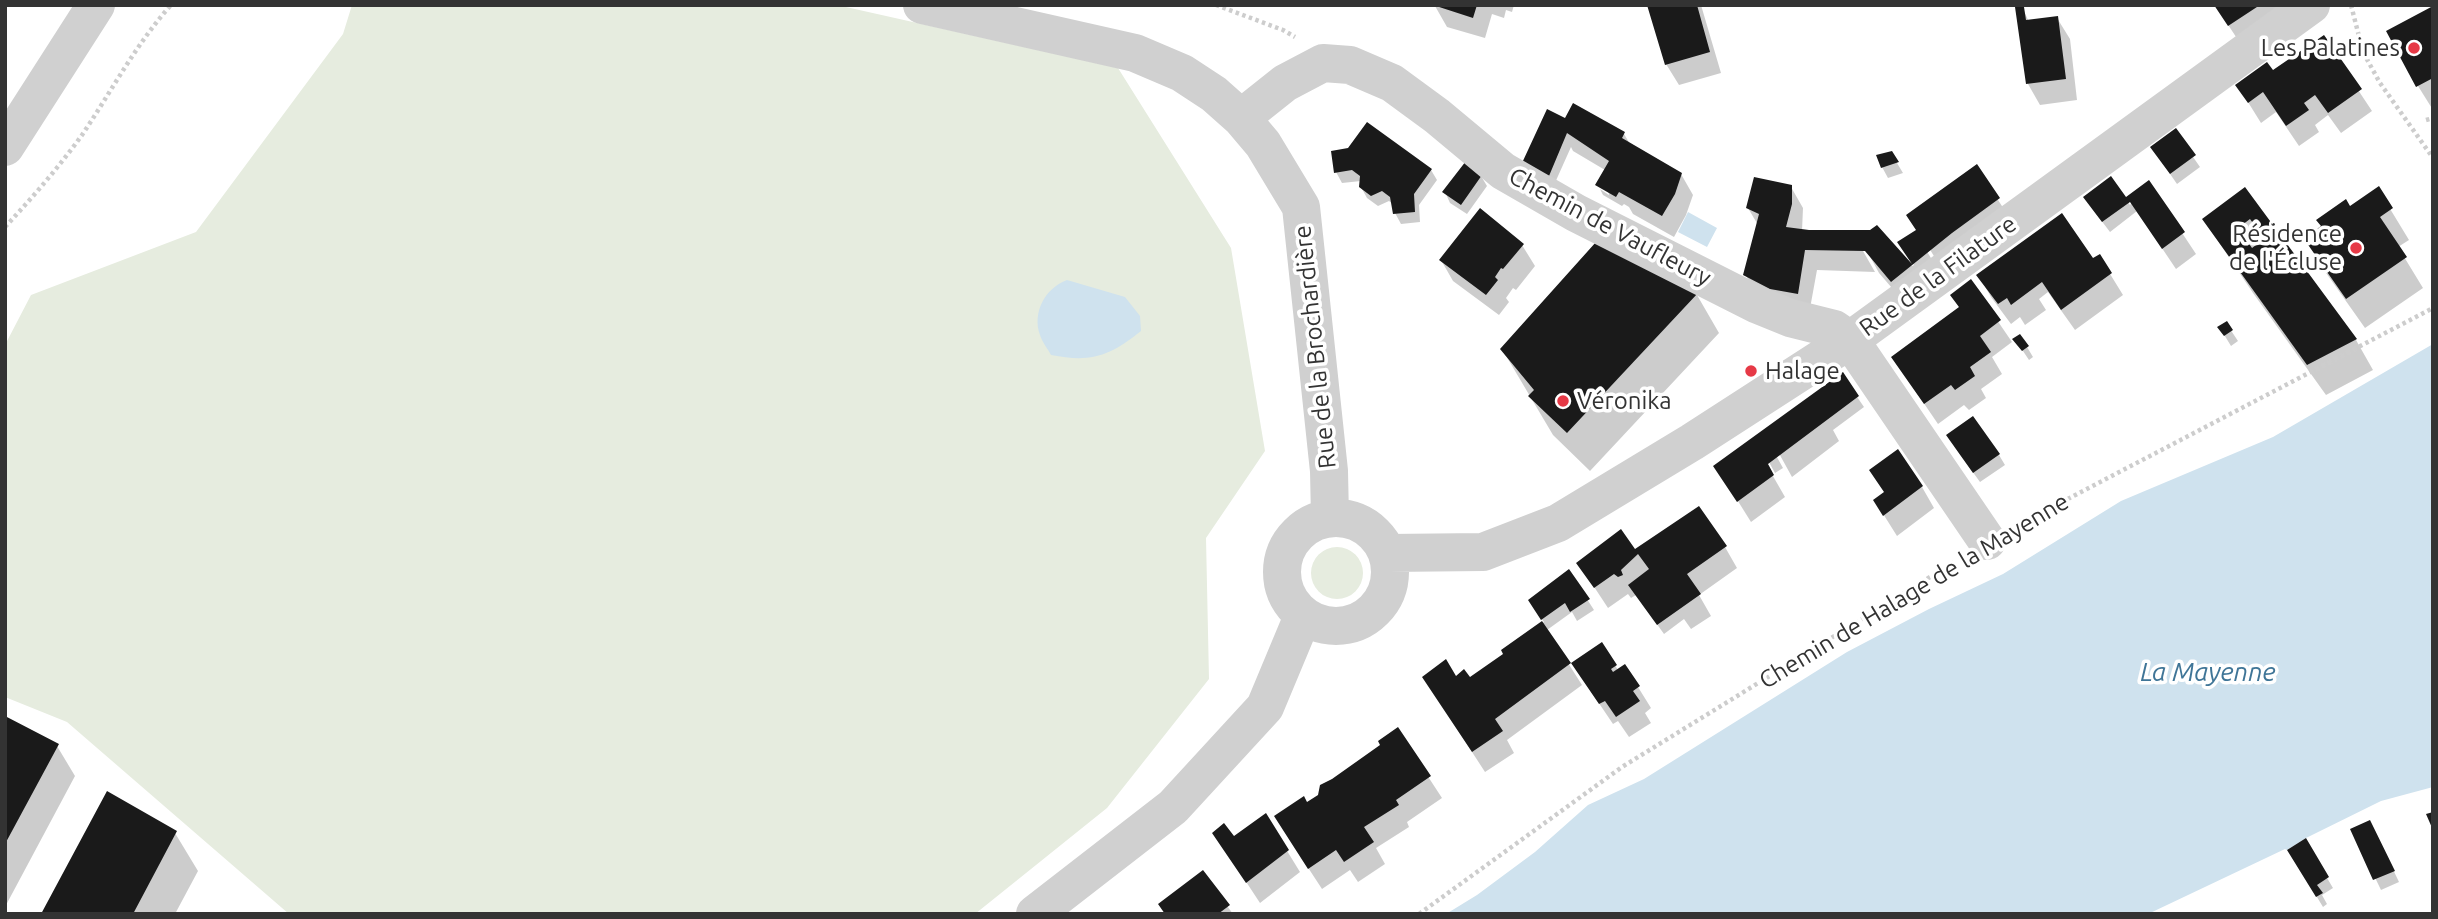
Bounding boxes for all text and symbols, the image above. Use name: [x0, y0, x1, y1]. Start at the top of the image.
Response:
place label: Les Palatines: [2261, 34, 2400, 62]
marker: Les Palatines: [2406, 40, 2422, 56]
street label: Chemin de Vaufleury: [1504, 162, 1716, 292]
street label: Rue de la Filature: [1854, 209, 2022, 343]
place label: Résidence de l'Écluse: [2229, 220, 2342, 276]
street label: Rue de la Brochardière: [1288, 224, 1342, 470]
marker: Résidence de l'Écluse: [2348, 240, 2364, 256]
place label: Halage: [1765, 357, 1840, 385]
marker: Halage: [1743, 363, 1759, 379]
place label: Véronika: [1577, 387, 1672, 415]
marker: Véronika: [1555, 393, 1571, 409]
street label: Chemin de Halage de la Mayenne: [1754, 487, 2074, 695]
water label: La Mayenne: [2140, 656, 2276, 688]

